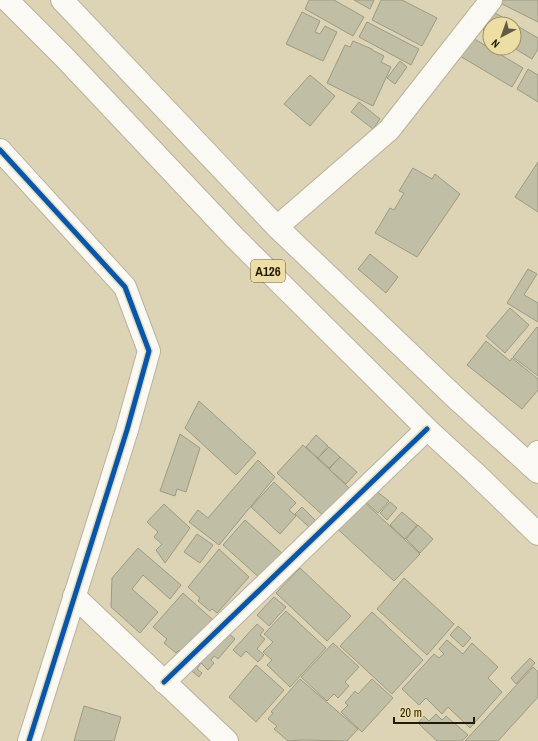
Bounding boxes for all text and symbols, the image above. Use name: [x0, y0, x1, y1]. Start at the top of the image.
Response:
north arrow: [482, 16, 522, 56]
text: N: [488, 36, 502, 51]
road number: A126: [251, 260, 285, 282]
scale bar: [394, 699, 474, 725]
text: 20 m: [400, 705, 422, 721]

